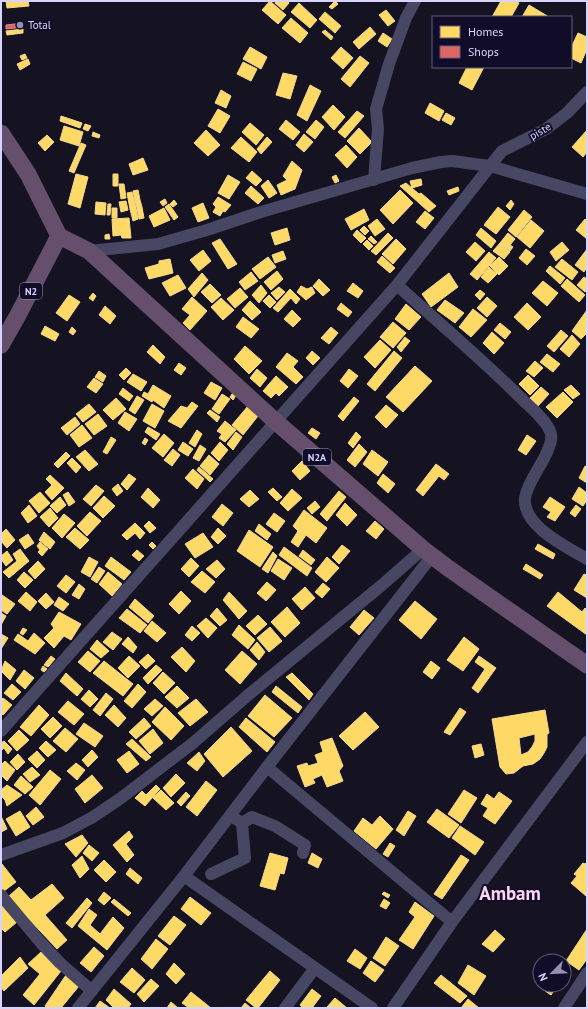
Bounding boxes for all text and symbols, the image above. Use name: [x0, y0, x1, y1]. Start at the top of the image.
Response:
legend: [432, 16, 572, 68]
place label: Total: [28, 18, 52, 32]
marker: Total: [15, 20, 25, 30]
text: Homes: [468, 24, 503, 39]
text: Shops: [468, 44, 499, 59]
street label: piste: [527, 119, 554, 143]
road number: N2: [20, 283, 42, 299]
road number: N2A: [303, 449, 331, 465]
district label: Ambam: [479, 881, 541, 905]
north arrow: [532, 953, 572, 993]
text: N: [535, 971, 551, 983]

